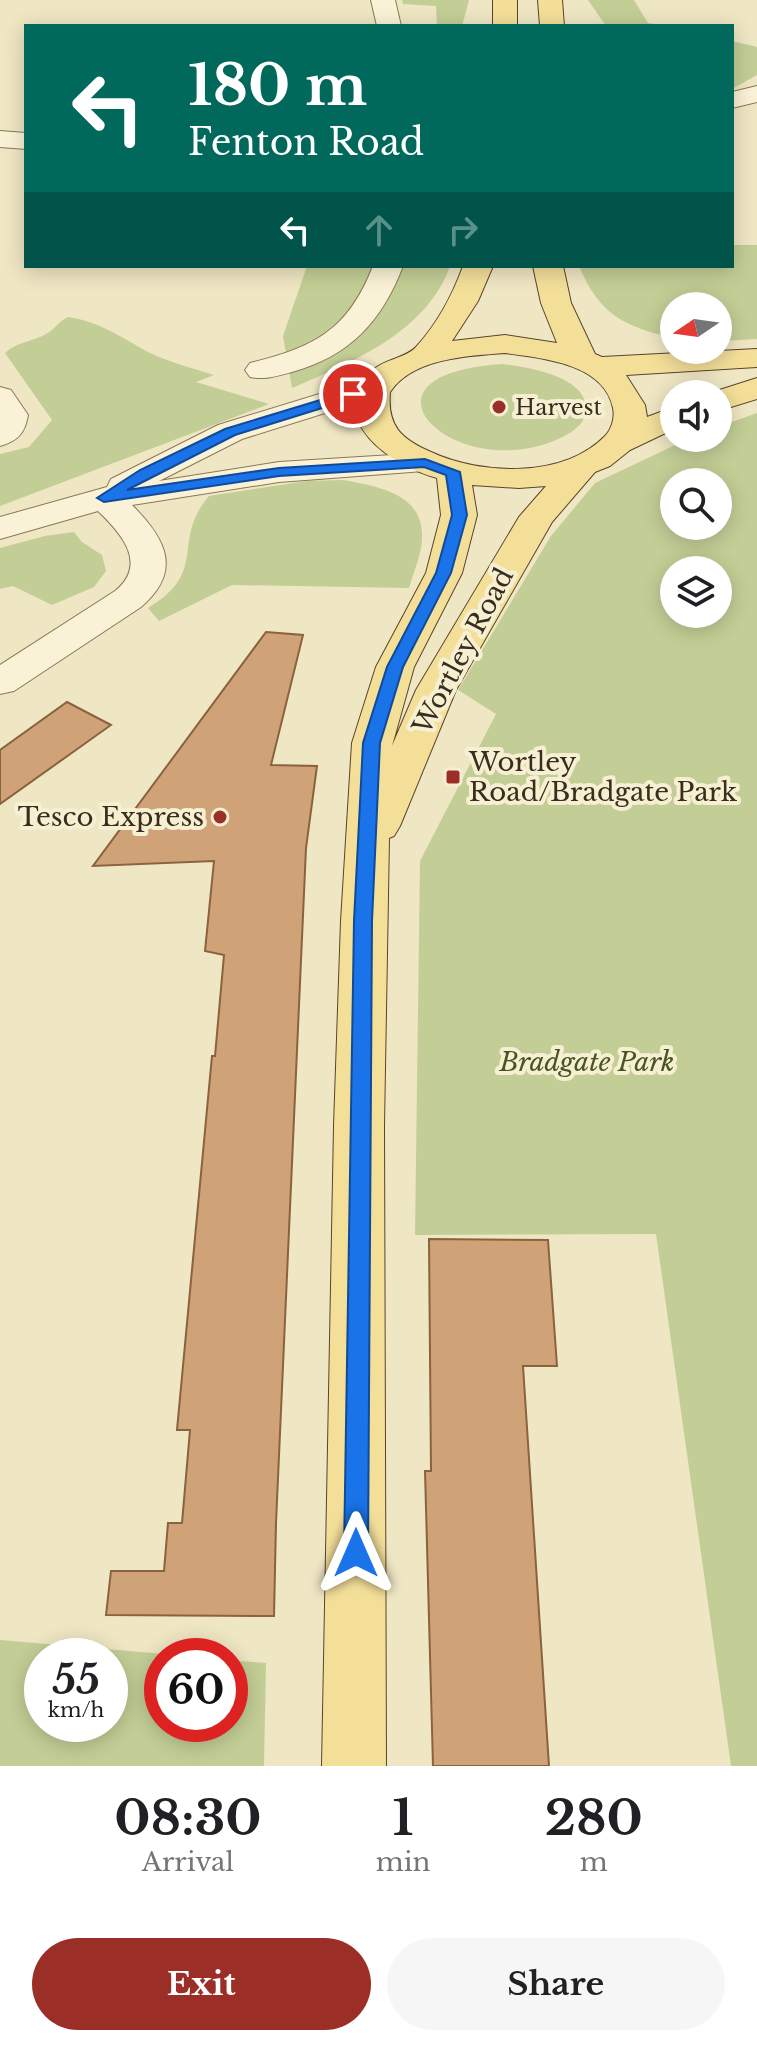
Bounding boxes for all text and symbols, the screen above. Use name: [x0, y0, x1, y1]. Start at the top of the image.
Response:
text: 180 m: [188, 51, 367, 120]
icon: left: [56, 56, 160, 160]
text: Fenton Road: [188, 120, 424, 165]
icon: left: [273, 208, 317, 252]
icon: ahead: [357, 208, 401, 252]
icon: right: [441, 208, 485, 252]
north arrow: [660, 292, 732, 364]
map controls: [660, 292, 732, 628]
pin: [319, 360, 387, 428]
icon: arrive: [331, 372, 375, 416]
button: sound: [660, 380, 732, 452]
place label: Harvest: [515, 394, 603, 421]
marker: Harvest: [490, 398, 508, 416]
button: search: [660, 468, 732, 540]
button: layers: [660, 556, 732, 628]
street label: Wortley Road: [405, 563, 520, 740]
place label: Wortley Road/Bradgate Park: [468, 746, 737, 808]
marker: Wortley Road/Bradgate Park: [444, 768, 462, 786]
place label: Tesco Express: [18, 801, 204, 833]
marker: Tesco Express: [211, 808, 229, 826]
park label: Bradgate Park: [499, 1046, 674, 1078]
position arrow: [314, 1511, 398, 1595]
speed limit sign: 60: [144, 1638, 248, 1742]
text: 55: [52, 1655, 100, 1705]
text: km/h: [48, 1698, 104, 1722]
text: 08:30: [114, 1788, 261, 1848]
text: 1: [393, 1788, 414, 1848]
text: 280: [545, 1788, 643, 1848]
text: Arrival: [142, 1846, 234, 1878]
text: min: [376, 1846, 430, 1878]
text: m: [580, 1846, 608, 1878]
button: Exit: [32, 1938, 371, 2030]
button: Share: [387, 1938, 725, 2030]

